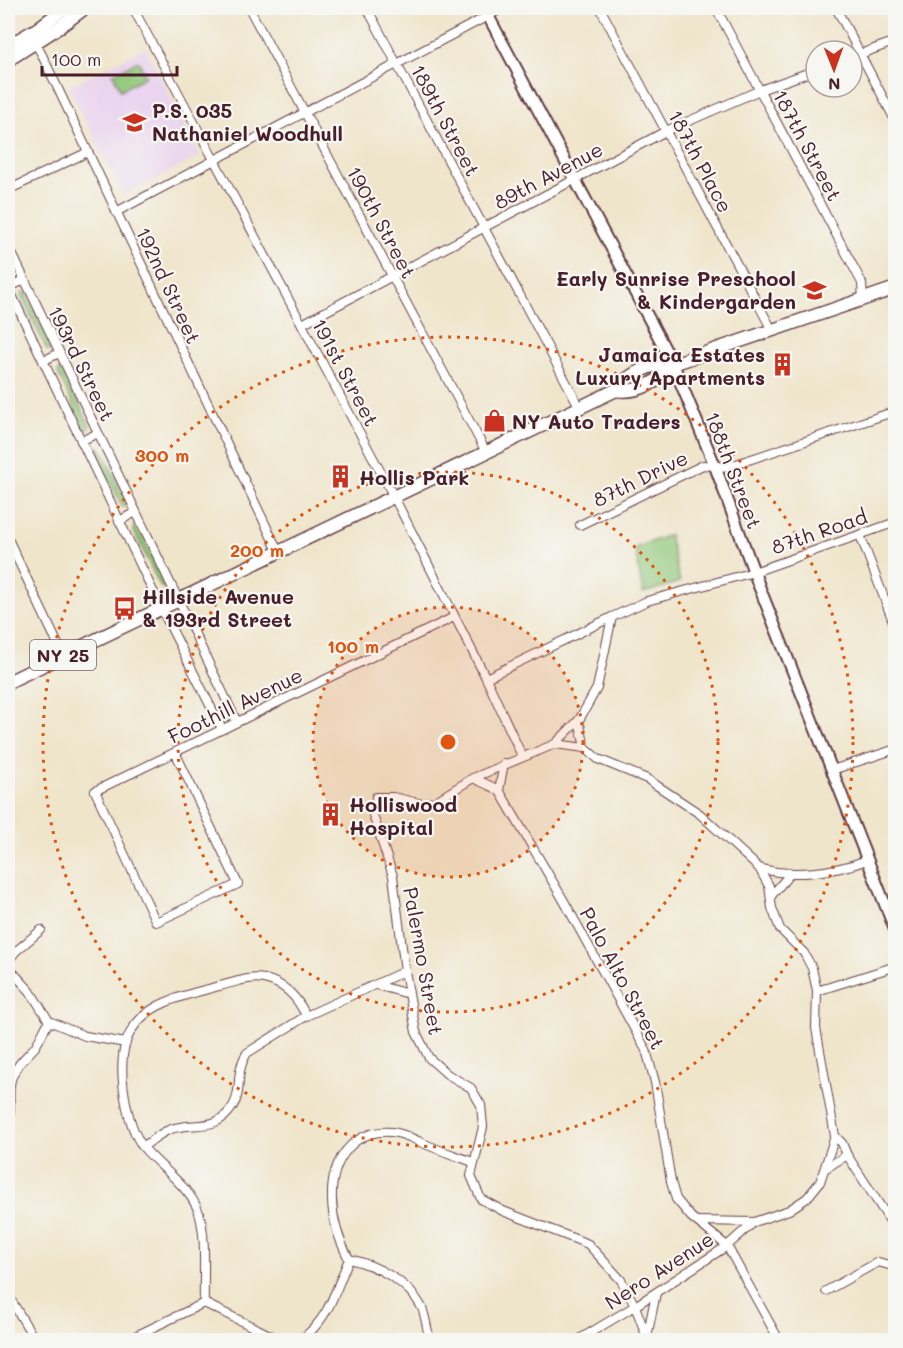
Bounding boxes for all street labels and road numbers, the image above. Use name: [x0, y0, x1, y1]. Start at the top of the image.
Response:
street label: 189th Street: [406, 60, 486, 180]
street label: 187th Street: [768, 85, 848, 205]
street label: 187th Place: [663, 105, 739, 217]
street label: 89th Avenue: [489, 135, 607, 215]
street label: 190th Street: [342, 161, 422, 283]
street label: 192nd Street: [131, 223, 207, 347]
street label: 193rd Street: [43, 301, 121, 425]
street label: 191st Street: [307, 314, 385, 430]
street label: 188th Street: [700, 408, 768, 532]
street label: 87th Drive: [588, 444, 692, 512]
street label: 87th Road: [768, 503, 870, 559]
road number: NY 25: [30, 640, 96, 670]
street label: Foothill Avenue: [163, 661, 307, 749]
street label: Palermo Street: [398, 885, 450, 1037]
street label: Palo Alto Street: [575, 902, 671, 1054]
street label: Nero Avenue: [600, 1225, 718, 1315]

